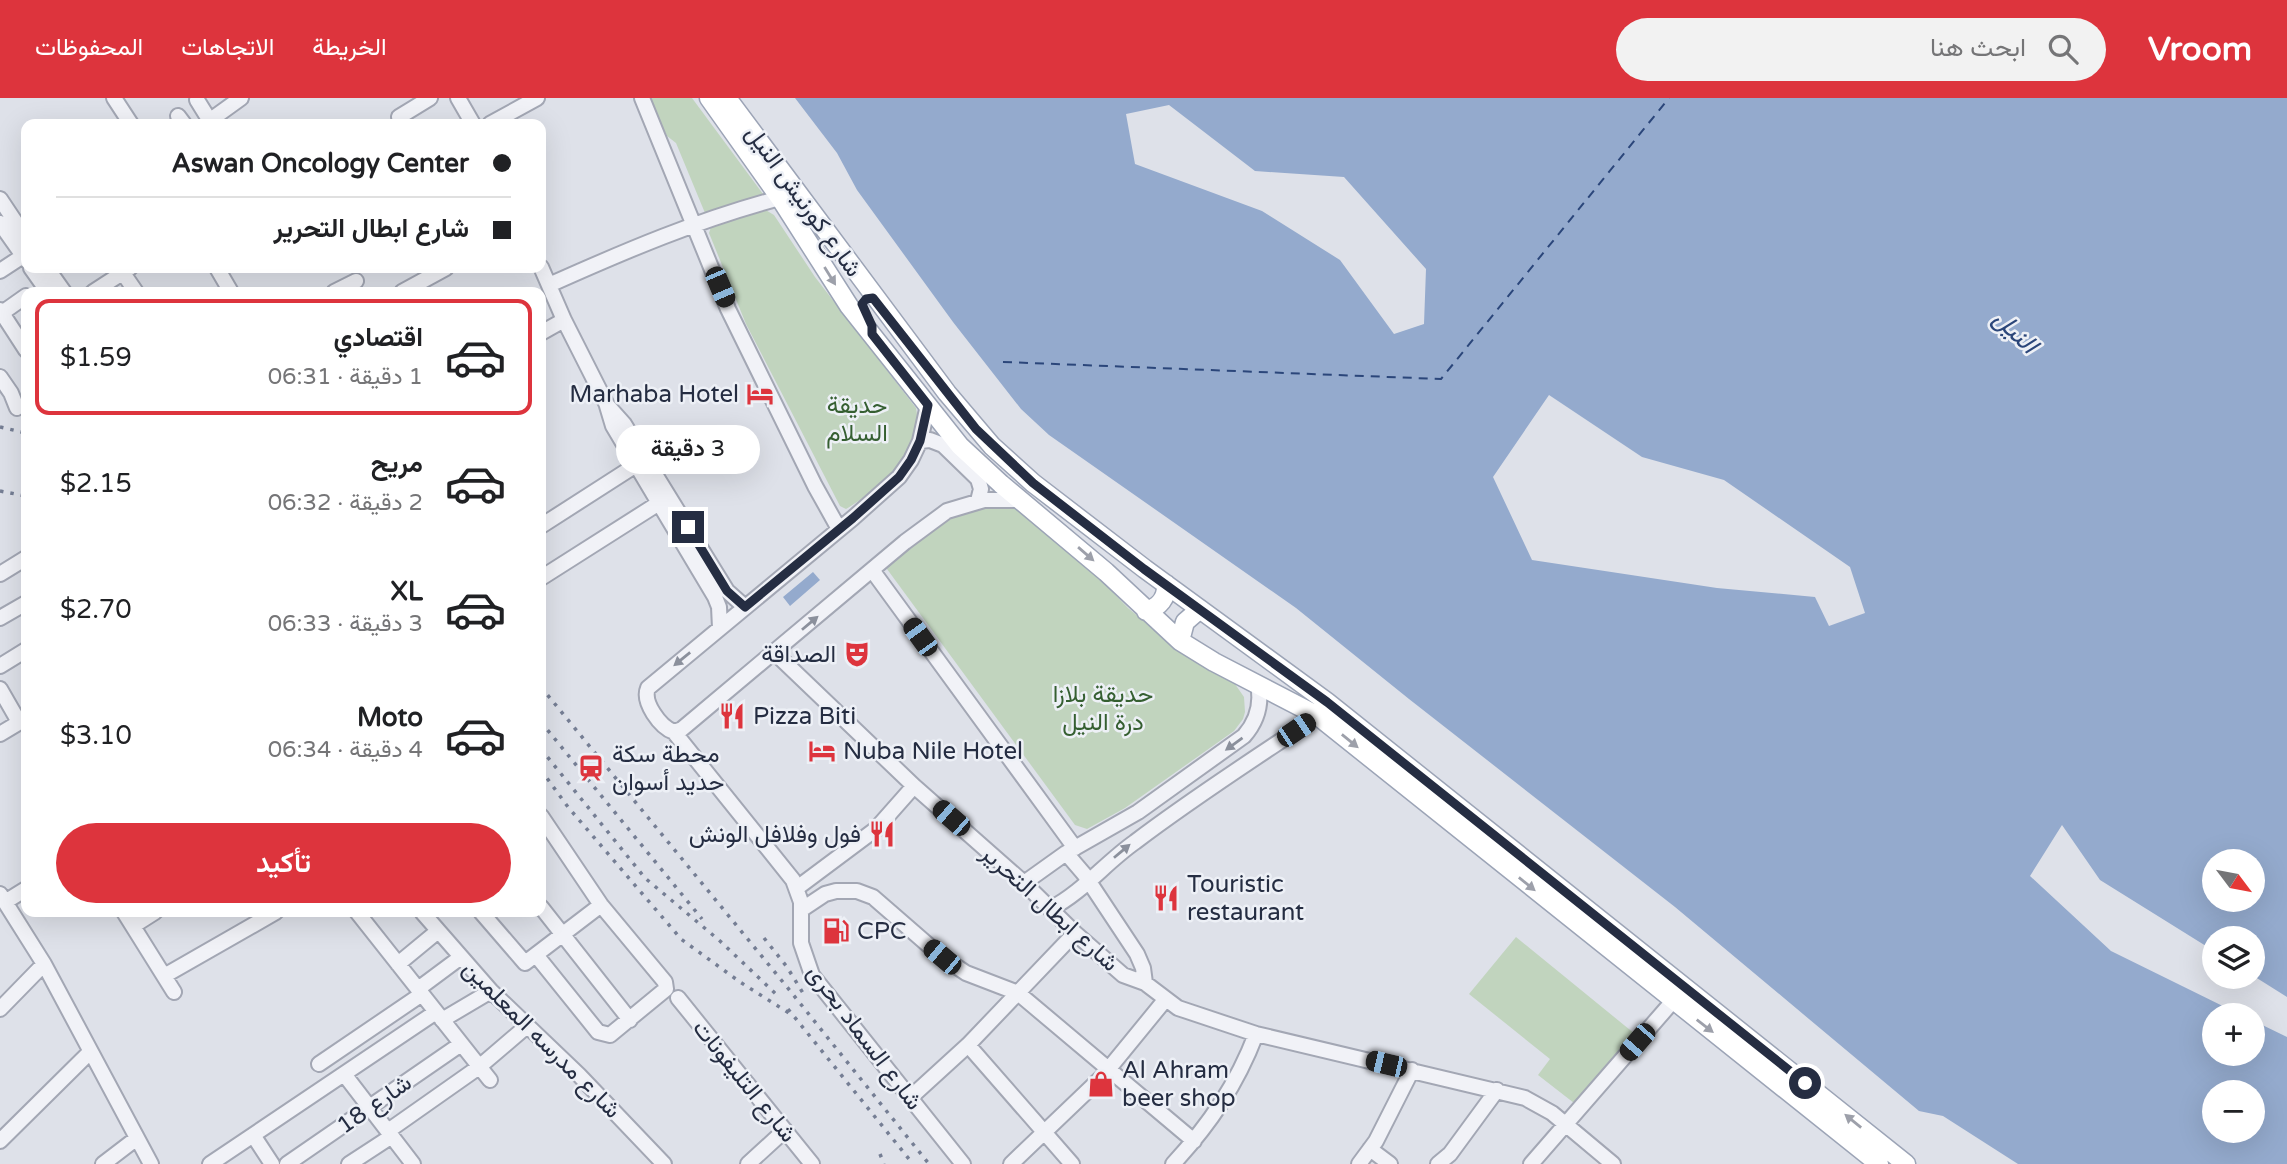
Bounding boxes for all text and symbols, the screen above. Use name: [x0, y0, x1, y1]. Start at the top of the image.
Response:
search box: [1616, 18, 2106, 81]
icon: search: [2044, 30, 2082, 68]
text: Vroom: [2148, 30, 2252, 69]
text: ابحث هنا: [1930, 32, 2026, 63]
text: المحفوظات: [35, 33, 143, 62]
text: الاتجاهات: [181, 33, 274, 62]
text: الخريطة: [312, 33, 387, 62]
street label: شارع كورنيش النيل: [738, 120, 868, 283]
text: Aswan Oncology Center: [172, 148, 469, 179]
text: شارع ابطال التحرير: [274, 213, 469, 244]
car: [703, 264, 738, 310]
one-way arrow: [823, 267, 836, 286]
water label: النيل: [1987, 303, 2047, 362]
text: اقتصادي: [334, 322, 423, 353]
icon: car: [444, 326, 507, 389]
text: $1.59: [60, 342, 132, 373]
text: 1 دقيقة · 06:31: [268, 363, 423, 391]
hotel icon: Marhaba Hotel: [745, 379, 775, 409]
place label: Marhaba Hotel: [569, 380, 739, 409]
park label: حديقة السلام: [826, 391, 888, 449]
callout: 3 دقيقة: [616, 426, 760, 474]
text: 3 دقيقة: [651, 435, 725, 463]
text: مريح: [371, 448, 423, 479]
icon: car: [444, 452, 507, 515]
text: $2.15: [60, 468, 132, 499]
text: 2 دقيقة · 06:32: [268, 489, 423, 517]
route end: [672, 511, 704, 543]
one-way arrow: [1077, 546, 1095, 562]
text: XL: [391, 576, 423, 607]
icon: car: [444, 578, 507, 641]
text: $2.70: [60, 594, 132, 625]
text: 3 دقيقة · 06:33: [268, 610, 423, 638]
car: [900, 614, 941, 660]
one-way arrow: [801, 615, 819, 631]
theatre icon: الصداقة: [842, 639, 872, 669]
place label: الصداقة: [761, 640, 836, 669]
one-way arrow: [674, 651, 692, 666]
park label: حديقة بلازا درة النيل: [1053, 680, 1153, 737]
restaurant icon: Pizza Biti: [717, 701, 747, 731]
text: Moto: [357, 702, 423, 733]
place label: Pizza Biti: [753, 702, 856, 731]
icon: car: [444, 704, 507, 767]
car: [1273, 710, 1320, 750]
text: $3.10: [60, 720, 132, 751]
one-way arrow: [1340, 734, 1358, 749]
text: 4 دقيقة · 06:34: [268, 736, 423, 764]
hotel icon: Nuba Nile Hotel: [807, 736, 837, 766]
place label: Nuba Nile Hotel: [843, 737, 1023, 766]
one-way arrow: [1225, 737, 1243, 751]
place label: محطة سكة حديد أسوان: [612, 740, 724, 797]
station icon: محطة سكة حديد أسوان: [576, 753, 606, 783]
car: [929, 796, 974, 840]
restaurant icon: فول وفلافل الونش: [867, 819, 897, 849]
place label: فول وفلافل الونش: [689, 820, 861, 849]
button: تأكيد: [56, 823, 511, 903]
street label: شارع ابطال التحرير: [973, 838, 1125, 979]
one-way arrow: [1113, 844, 1131, 859]
north arrow: [2202, 849, 2264, 912]
map controls: [2202, 849, 2265, 1143]
place label: Touristic restaurant: [1187, 870, 1304, 927]
one-way arrow: [1518, 876, 1536, 890]
restaurant icon: Touristic restaurant: [1151, 883, 1181, 913]
fuel station icon: CPC: [821, 916, 851, 946]
place label: CPC: [857, 917, 907, 946]
button: layers: [2202, 926, 2265, 989]
car: [920, 935, 965, 979]
street label: شارع مدرسه المعلمين: [456, 954, 627, 1125]
street label: شارع السماد بحرى: [800, 959, 929, 1116]
button: +: [2202, 1003, 2265, 1066]
street label: شارع التليفونات: [686, 1014, 803, 1149]
one-way arrow: [1696, 1018, 1713, 1033]
car: [1616, 1019, 1659, 1065]
car: [1364, 1049, 1409, 1079]
place label: Al Ahram beer shop: [1122, 1056, 1236, 1113]
route start: [1789, 1067, 1821, 1099]
street label: شارع 18: [331, 1068, 418, 1141]
shop icon: Al Ahram beer shop: [1086, 1069, 1116, 1099]
button: −: [2202, 1080, 2265, 1143]
one-way arrow: [1845, 1114, 1863, 1129]

